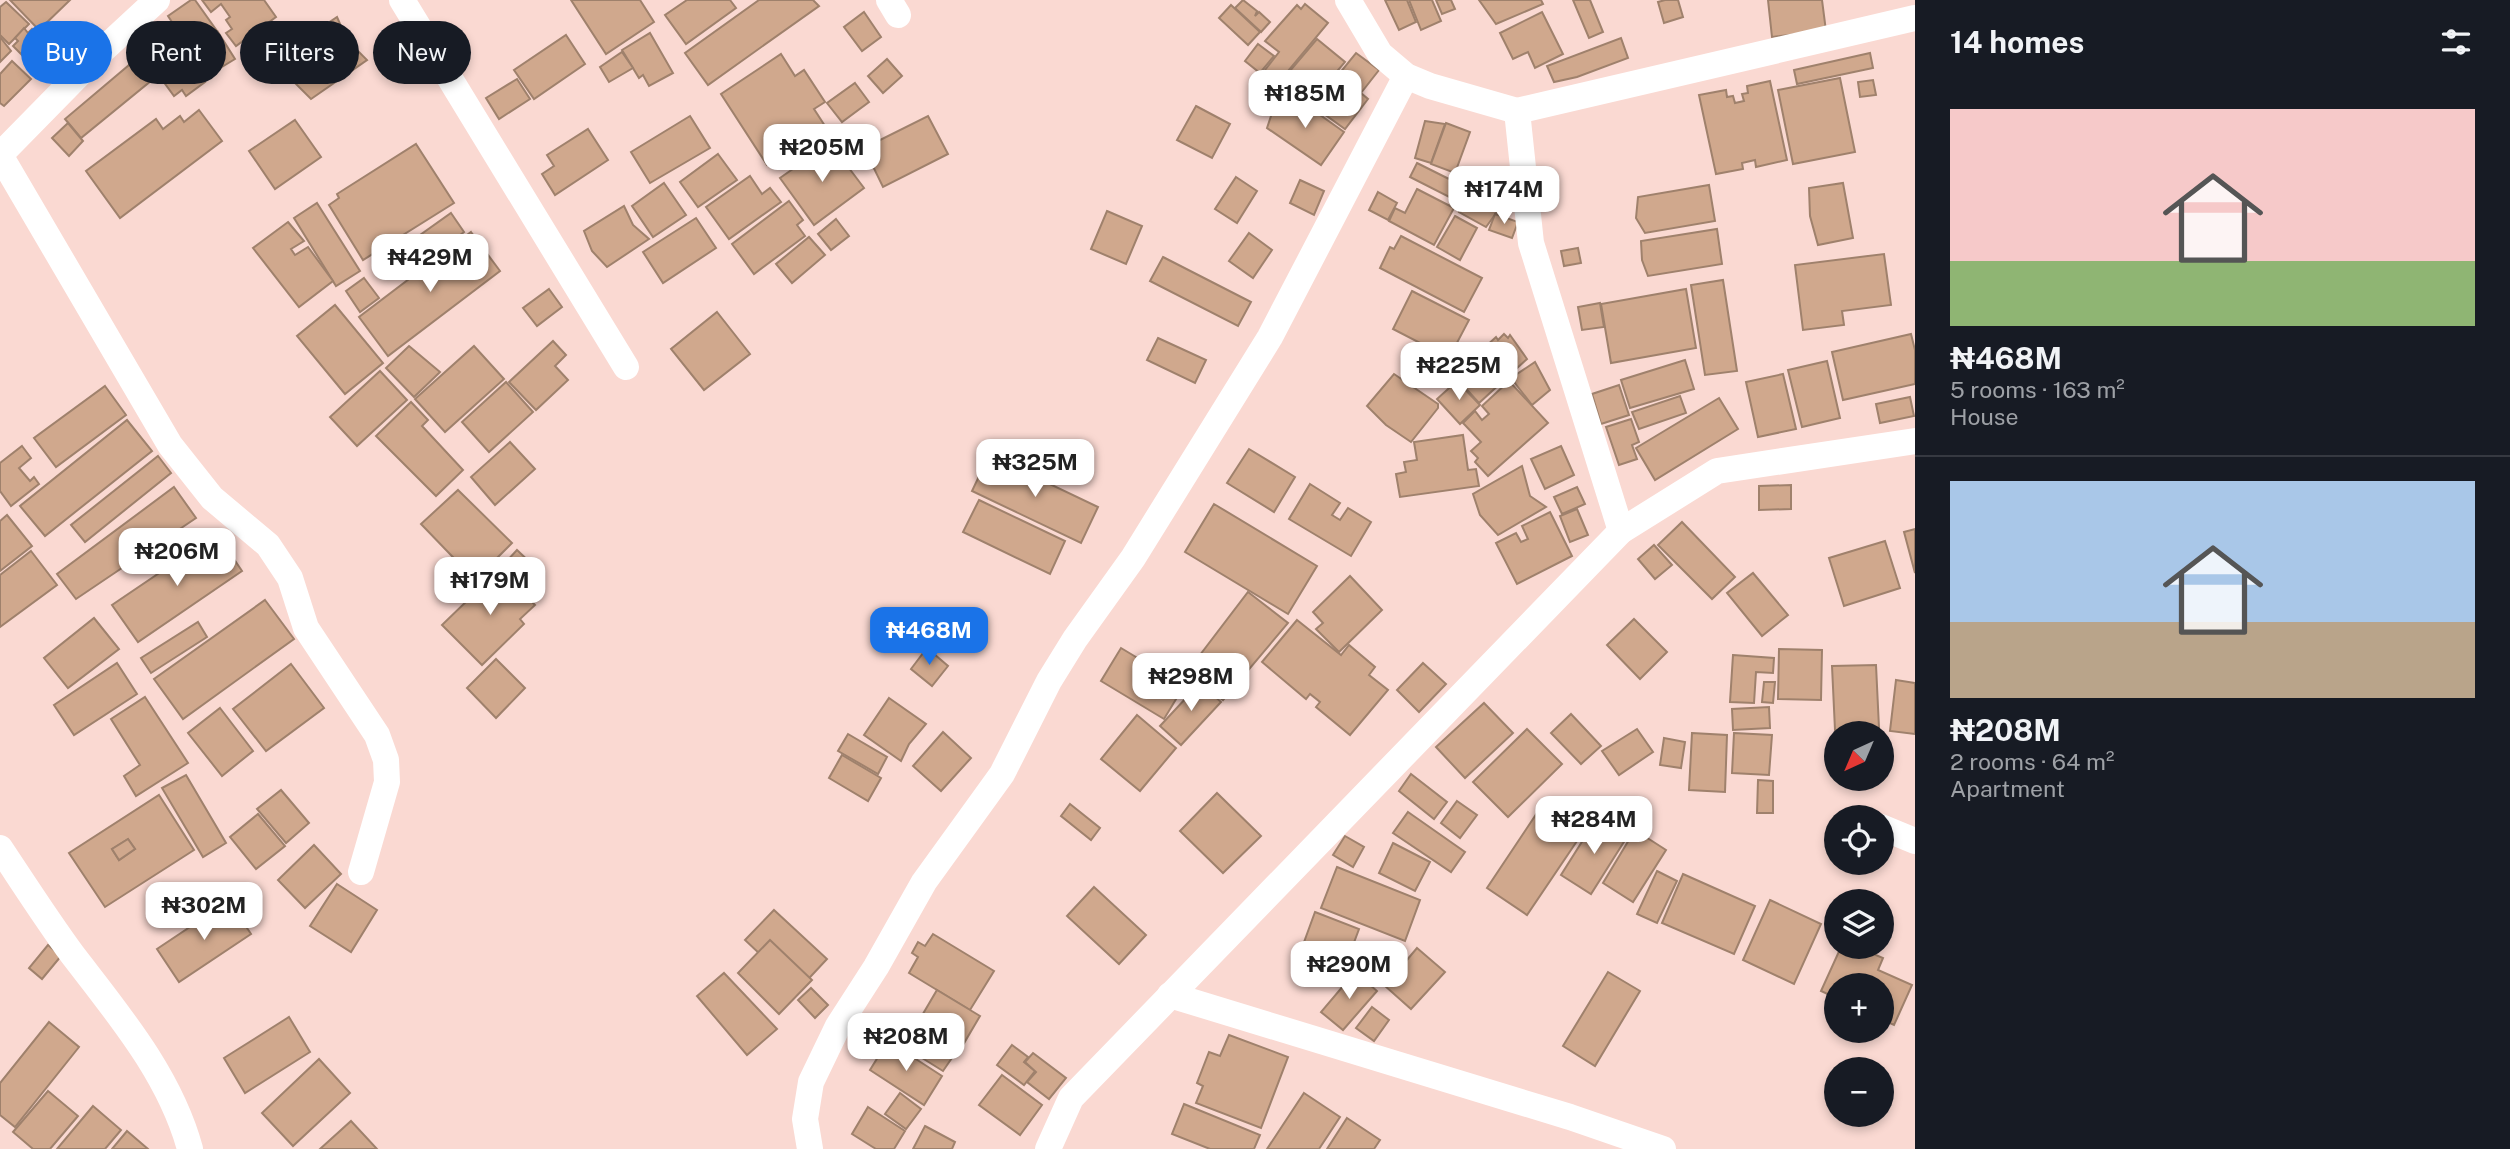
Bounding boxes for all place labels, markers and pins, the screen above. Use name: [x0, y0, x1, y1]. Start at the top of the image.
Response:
pin: ₦185M: [1256, 71, 1354, 130]
pin: ₦205M: [773, 124, 871, 184]
pin: ₦174M: [1455, 166, 1553, 226]
pin: ₦429M: [381, 234, 479, 294]
pin: ₦225M: [1410, 342, 1508, 402]
pin: ₦325M: [986, 440, 1084, 499]
pin: ₦206M: [128, 528, 226, 588]
pin: ₦179M: [441, 558, 539, 617]
pin: ₦468M: [880, 608, 978, 667]
pin: ₦298M: [1142, 654, 1240, 713]
pin: ₦284M: [1545, 796, 1643, 856]
pin: ₦302M: [155, 883, 253, 942]
pin: ₦290M: [1300, 942, 1398, 1001]
pin: ₦208M: [857, 1014, 955, 1073]

